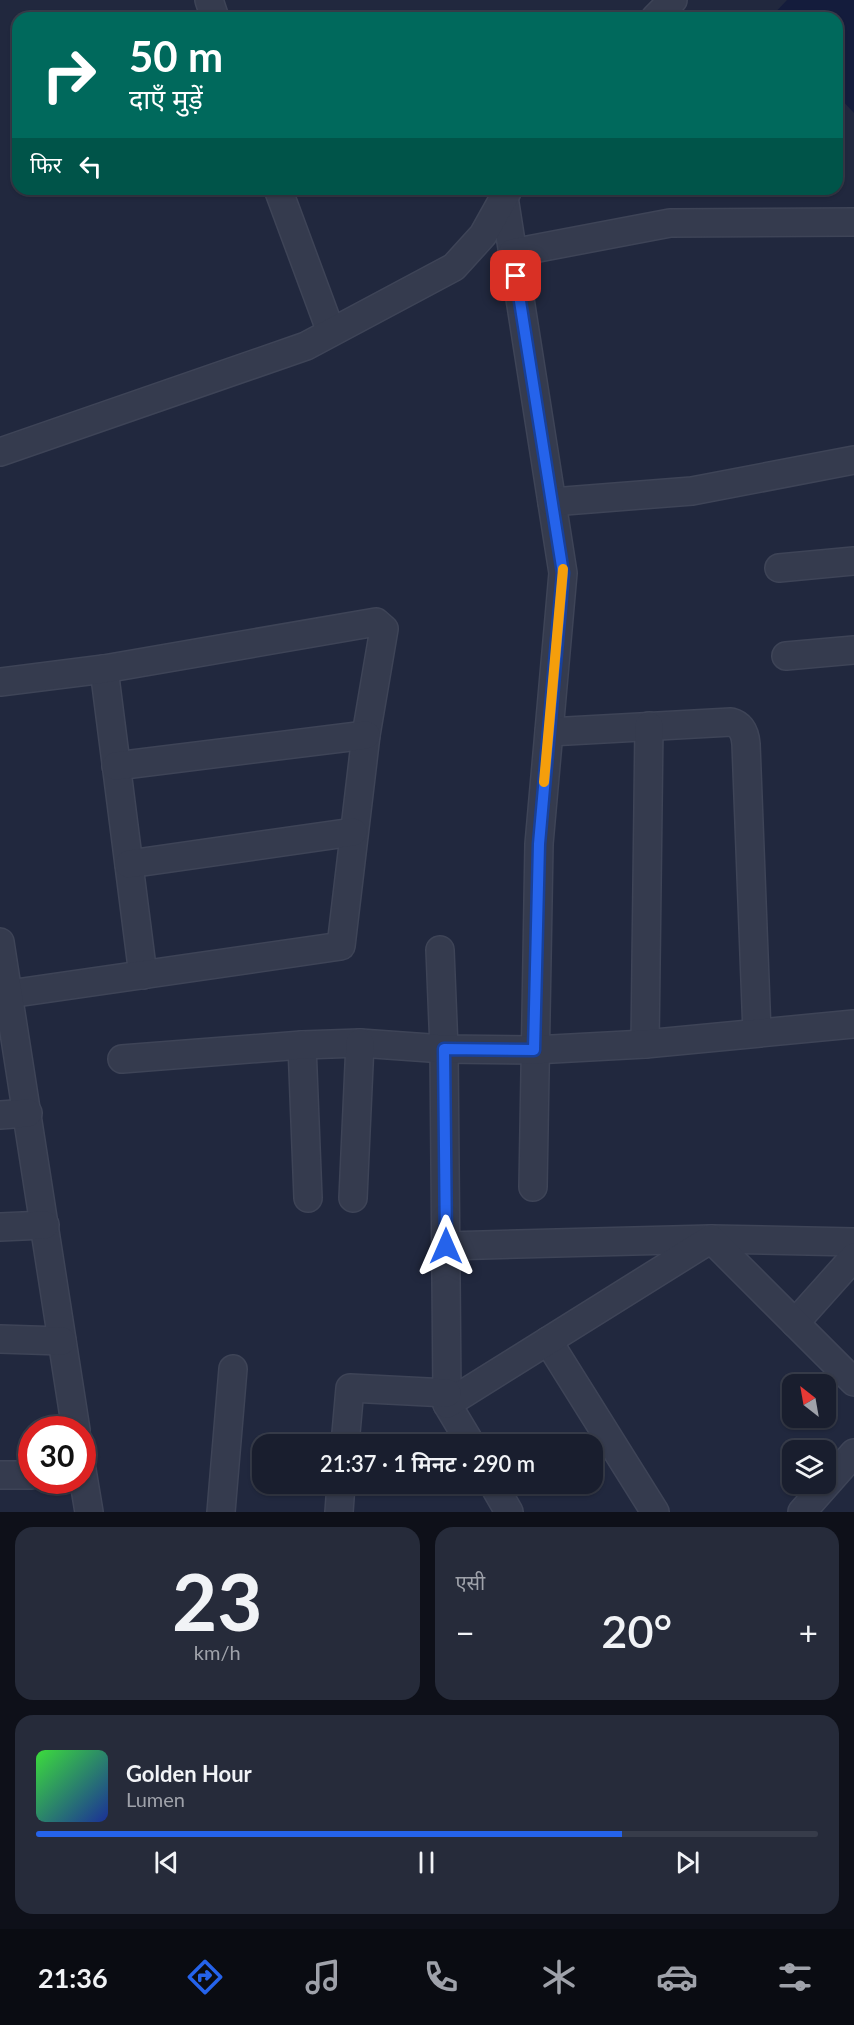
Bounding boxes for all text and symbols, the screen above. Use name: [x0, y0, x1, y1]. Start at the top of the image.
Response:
text: 50 m: [129, 31, 223, 81]
icon: right: [30, 36, 108, 114]
text: दाएँ मुड़ें: [129, 82, 203, 115]
icon: left: [74, 150, 107, 183]
text: फिर: [30, 151, 62, 178]
pin: [490, 250, 541, 301]
icon: arrive: [499, 259, 532, 292]
position arrow: [414, 1214, 478, 1278]
north arrow: [782, 1374, 836, 1428]
map controls: [782, 1374, 836, 1494]
speed limit sign: 30: [18, 1416, 96, 1494]
button: layers: [782, 1440, 836, 1494]
text: 21:37 · 1 मिनट · 290 m: [320, 1450, 535, 1477]
text: 23: [172, 1554, 262, 1648]
text: एसी: [456, 1570, 485, 1594]
text: 20°: [601, 1604, 672, 1658]
text: −: [456, 1612, 475, 1652]
text: +: [799, 1612, 818, 1652]
text: km/h: [194, 1640, 241, 1664]
text: Golden Hour: [126, 1760, 252, 1787]
text: Lumen: [126, 1787, 185, 1811]
icon: previous: [150, 1846, 183, 1879]
icon: pause: [410, 1846, 443, 1879]
icon: next: [671, 1846, 704, 1879]
icon: directions: [184, 1956, 226, 1998]
icon: music: [302, 1956, 344, 1998]
icon: phone: [420, 1956, 462, 1998]
icon: climate: [538, 1956, 580, 1998]
icon: car: [656, 1956, 698, 1998]
icon: filters: [774, 1956, 816, 1998]
text: 21:36: [38, 1961, 108, 1994]

